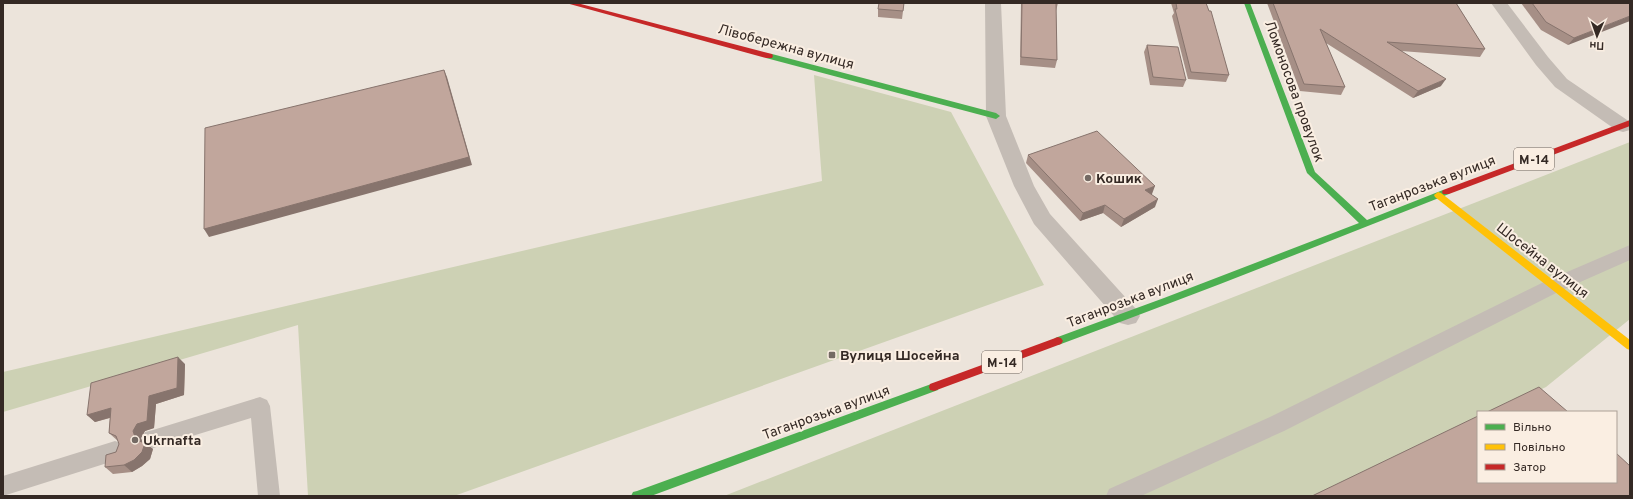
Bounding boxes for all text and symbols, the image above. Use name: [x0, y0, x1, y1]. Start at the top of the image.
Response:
north arrow: [1577, 16, 1617, 56]
street label: Ломоносова провулок: [1260, 18, 1327, 165]
street label: Лівобережна вулиця: [716, 21, 856, 74]
text: Пн: [1589, 38, 1604, 52]
road number: М-14: [1514, 148, 1554, 170]
street label: Таганрозька вулиця: [1367, 152, 1498, 216]
place label: Кошик: [1096, 171, 1142, 188]
marker: Кошик: [1083, 173, 1093, 183]
street label: Шосейна вулиця: [1492, 220, 1592, 303]
street label: Таганрозька вулиця: [1065, 268, 1196, 332]
place label: Вулиця Шосейна: [840, 348, 960, 365]
marker: Вулиця Шосейна: [827, 350, 837, 360]
road number: М-14: [982, 351, 1022, 373]
street label: Таганрозька вулиця: [761, 382, 892, 444]
legend: [1477, 411, 1617, 483]
text: Вільно: [1513, 420, 1552, 436]
place label: Ukrnafta: [143, 433, 201, 450]
marker: Ukrnafta: [130, 435, 140, 445]
text: Повільно: [1513, 440, 1566, 456]
text: Затор: [1513, 460, 1546, 476]

